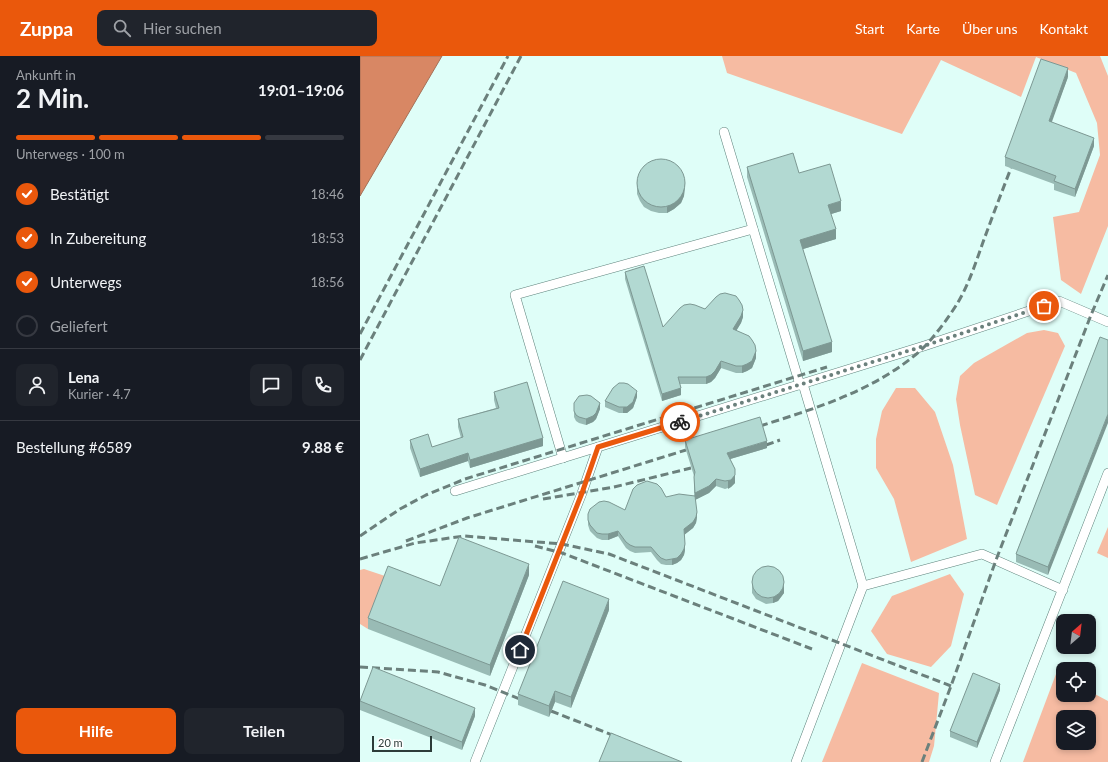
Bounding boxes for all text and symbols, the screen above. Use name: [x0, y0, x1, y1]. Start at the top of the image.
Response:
search box: [97, 10, 377, 46]
text: Zuppa: [20, 17, 73, 40]
icon: search: [111, 17, 133, 39]
text: Hier suchen: [143, 19, 222, 37]
text: Start: [855, 20, 884, 37]
text: Karte: [906, 20, 940, 37]
text: Über uns: [962, 20, 1017, 37]
text: Kontakt: [1039, 20, 1088, 37]
text: Ankunft in: [16, 67, 76, 83]
text: 19:01–19:06: [258, 81, 344, 99]
text: 2 Min.: [16, 82, 89, 114]
text: Unterwegs · 100 m: [16, 146, 125, 162]
icon: check: [16, 183, 38, 205]
text: Bestätigt: [50, 185, 109, 203]
text: 18:46: [311, 186, 344, 202]
icon: check: [16, 227, 38, 249]
text: In Zubereitung: [50, 229, 146, 247]
text: 18:53: [311, 230, 344, 246]
icon: check: [16, 271, 38, 293]
text: Unterwegs: [50, 273, 122, 291]
text: 18:56: [311, 274, 344, 290]
pin: [1027, 289, 1061, 323]
icon: bag: [1033, 295, 1055, 317]
text: Geliefert: [50, 317, 108, 335]
button: person: [16, 364, 58, 406]
button: chat: [250, 364, 292, 406]
button: phone: [302, 364, 344, 406]
text: Lena: [68, 368, 100, 386]
text: Kurier · 4.7: [68, 386, 131, 402]
courier: [660, 402, 700, 442]
icon: bike: [669, 411, 691, 433]
text: Bestellung #6589: [16, 438, 132, 456]
text: 9.88 €: [302, 438, 344, 456]
north arrow: [1056, 614, 1096, 654]
map controls: [1056, 614, 1096, 750]
pin: [503, 633, 537, 667]
icon: home: [509, 639, 531, 661]
button: locate: [1056, 662, 1096, 702]
button: Hilfe: [16, 708, 176, 754]
button: Teilen: [184, 708, 344, 754]
button: layers: [1056, 710, 1096, 750]
scale bar: [372, 734, 432, 753]
text: 20 m: [378, 736, 403, 749]

